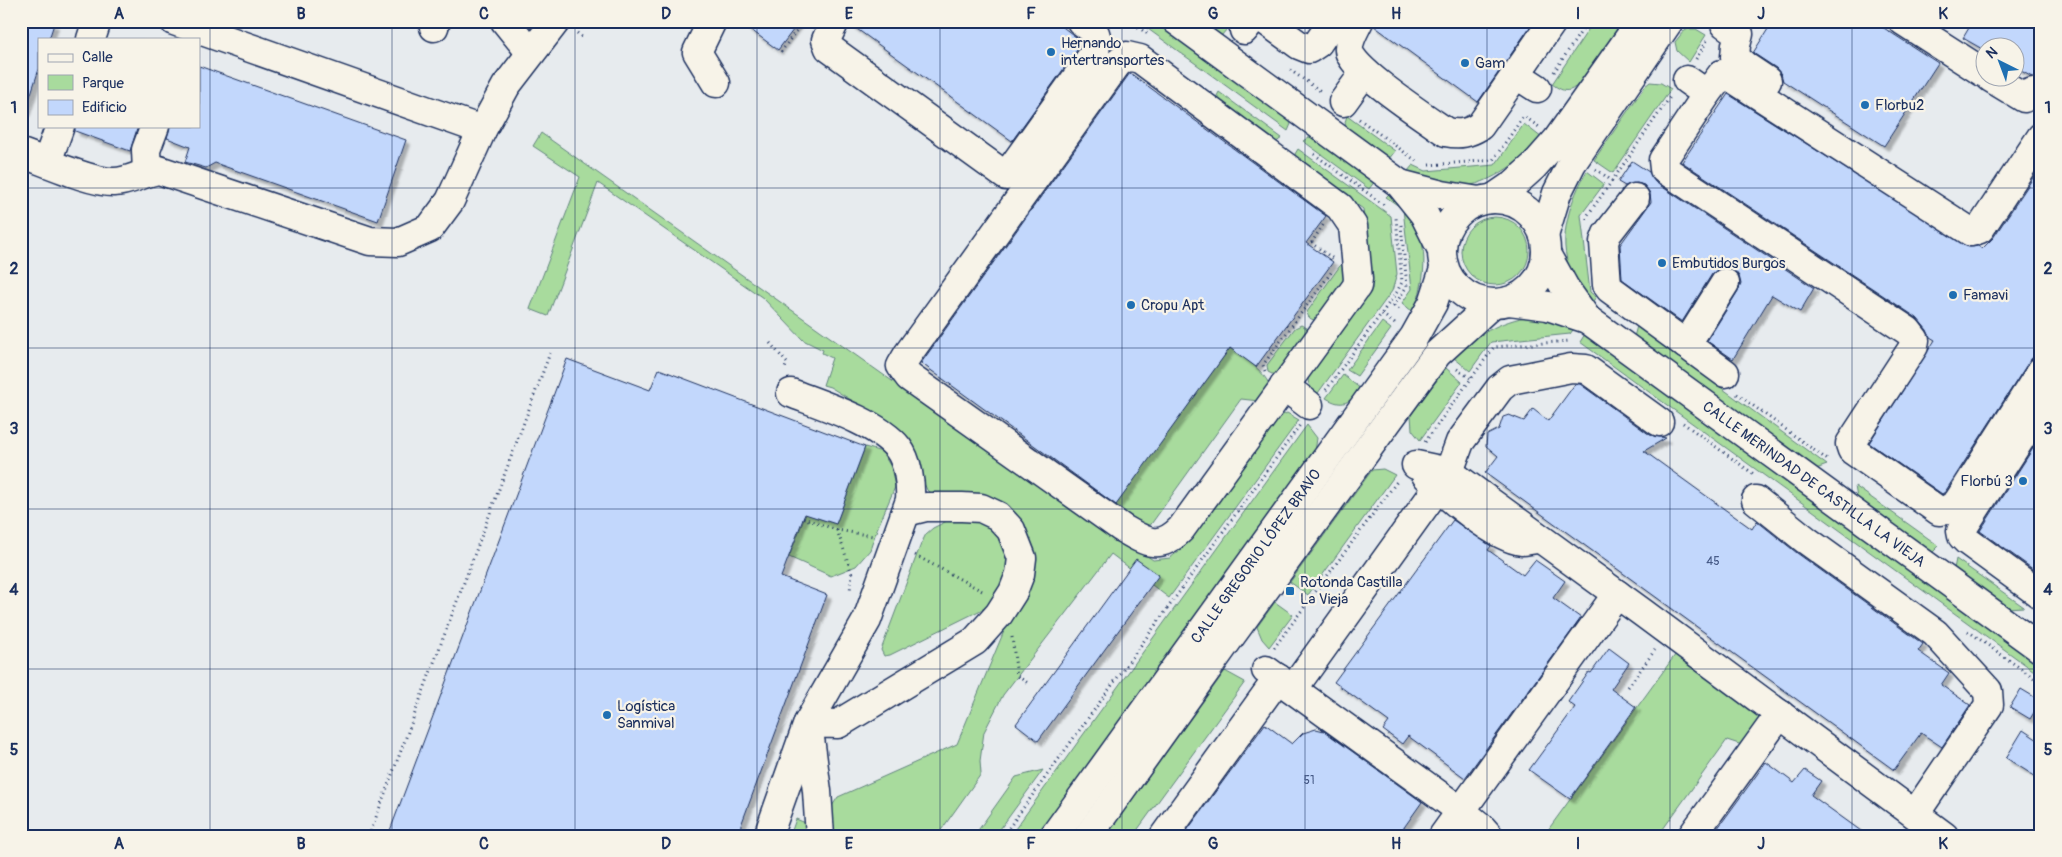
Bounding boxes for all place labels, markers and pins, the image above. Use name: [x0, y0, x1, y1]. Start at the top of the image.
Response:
place label: Hernando intertransportes: [1061, 34, 1164, 70]
marker: Hernando intertransportes: [1045, 46, 1057, 58]
place label: Gam: [1475, 54, 1505, 73]
marker: Gam: [1459, 57, 1471, 69]
place label: Florbu2: [1875, 96, 1924, 115]
marker: Florbu2: [1859, 99, 1871, 111]
place label: Embutidos Burgos: [1672, 254, 1786, 273]
marker: Embutidos Burgos: [1656, 257, 1668, 269]
place label: Famavi: [1963, 286, 2008, 305]
marker: Famavi: [1947, 289, 1959, 301]
place label: Cropu Apt: [1141, 296, 1205, 315]
marker: Cropu Apt: [1125, 299, 1137, 311]
place label: Florbú 3: [1960, 472, 2013, 491]
marker: Florbú 3: [2017, 475, 2029, 487]
place label: Rotonda Castilla La Vieja: [1300, 573, 1403, 609]
marker: Rotonda Castilla La Vieja: [1284, 585, 1296, 597]
place label: Logística Sanmival: [617, 697, 675, 733]
marker: Logística Sanmival: [601, 709, 613, 721]

